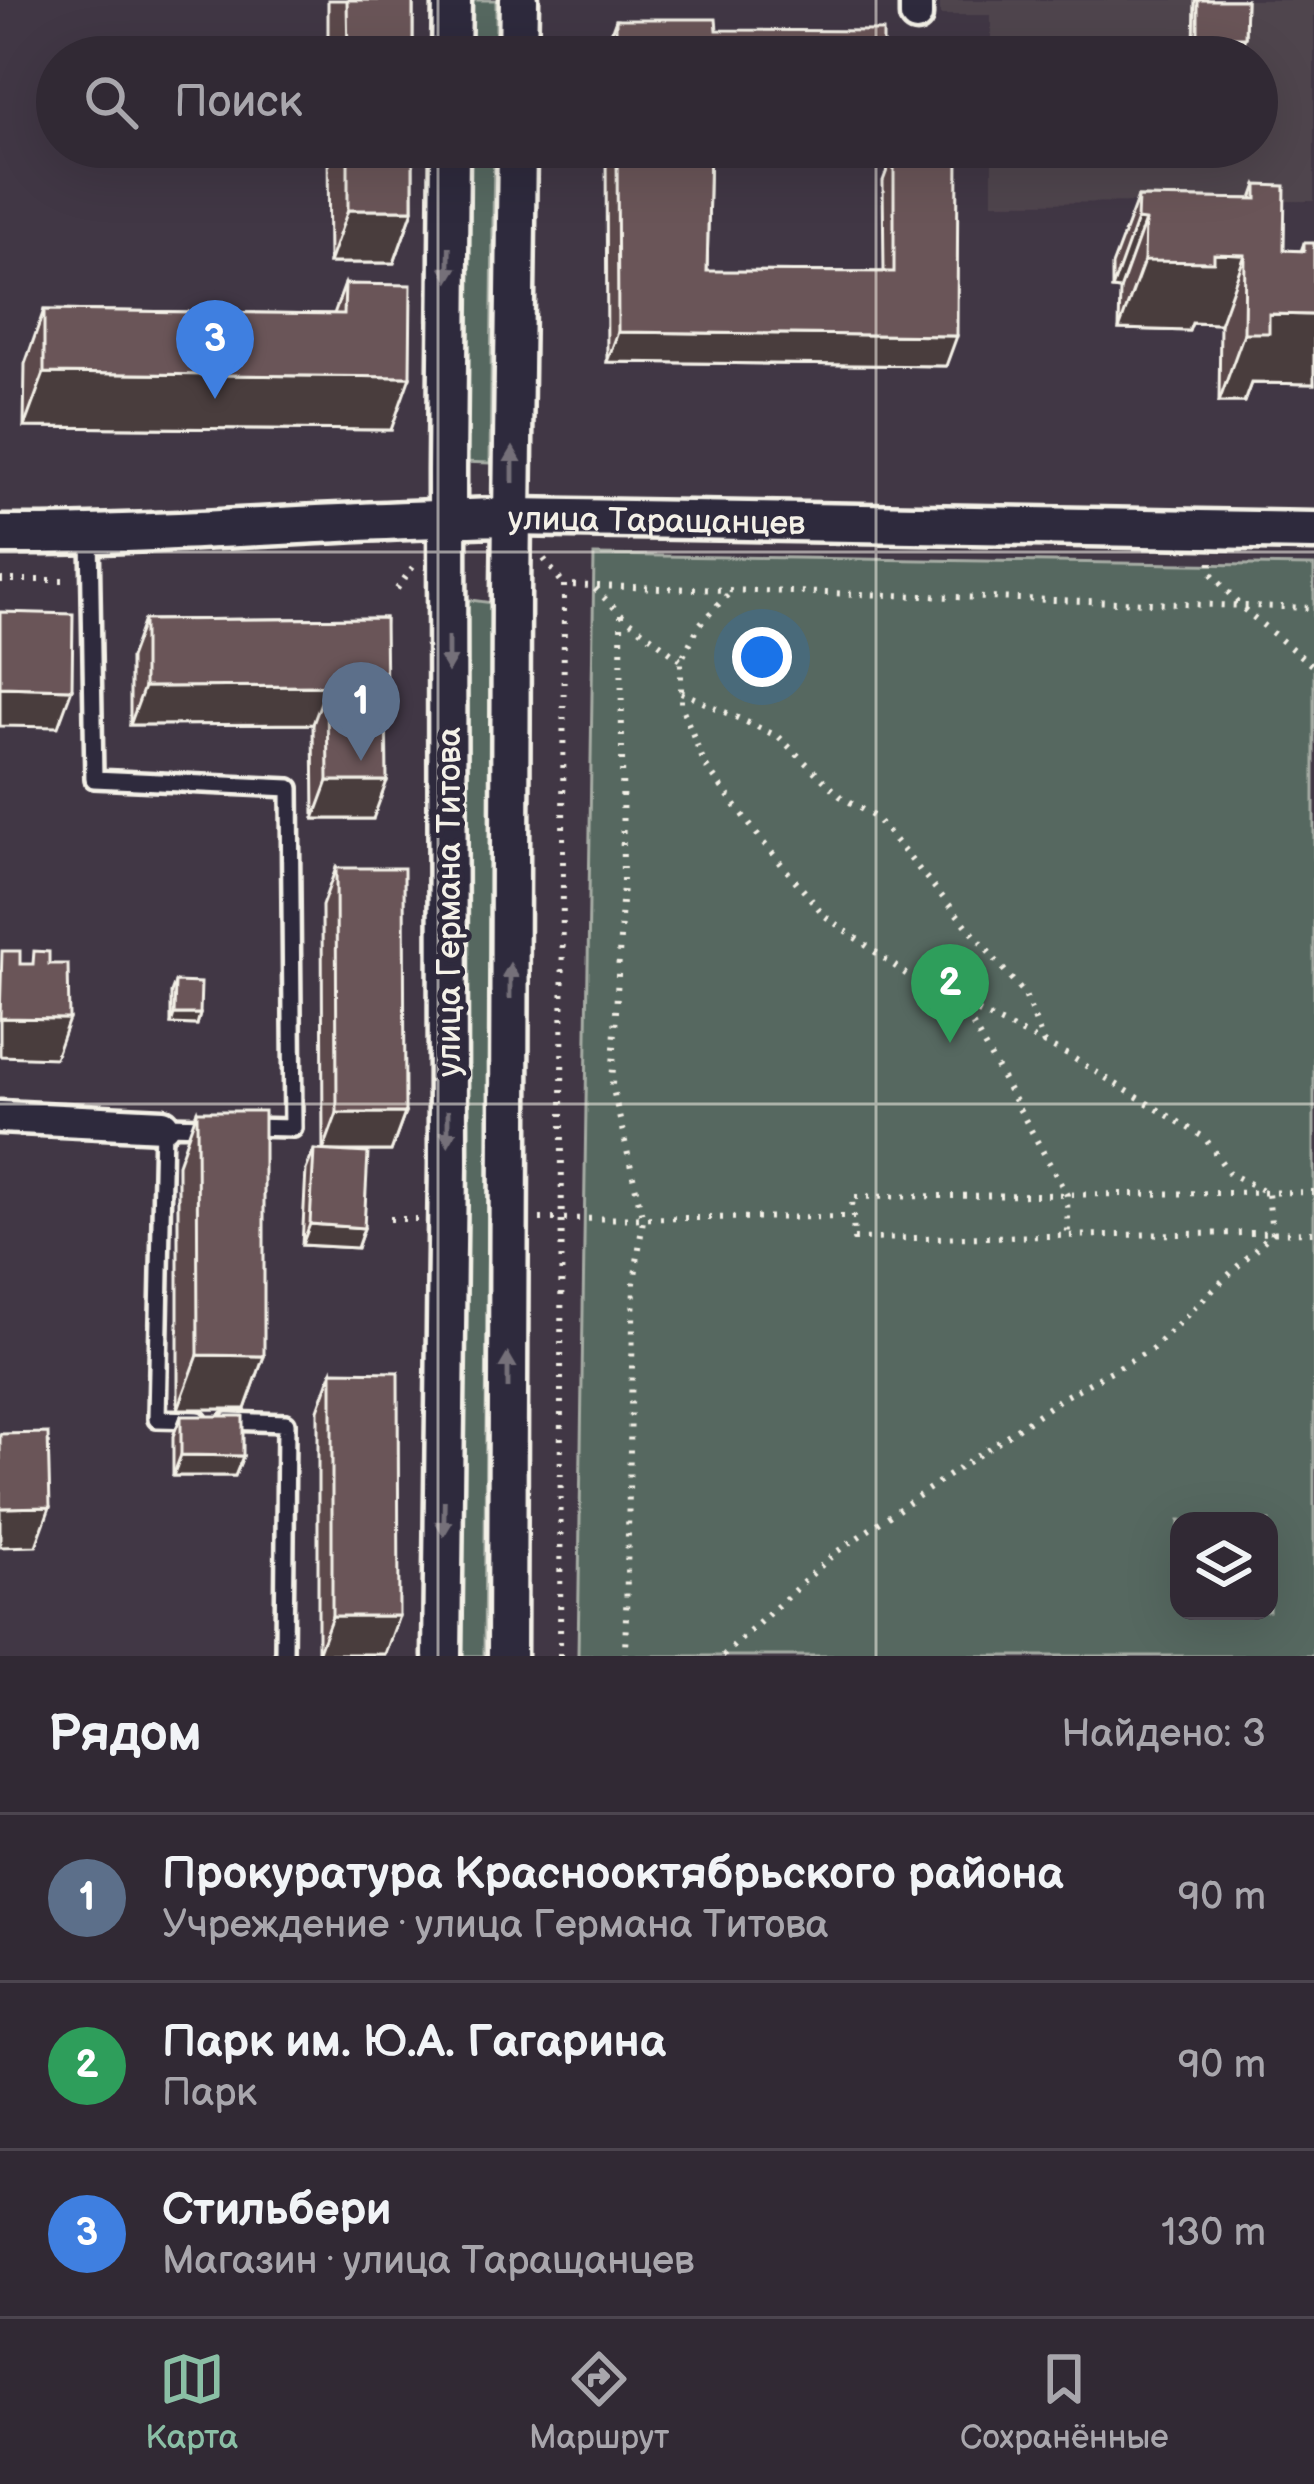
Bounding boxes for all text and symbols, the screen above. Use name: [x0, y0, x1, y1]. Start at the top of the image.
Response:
search box: [36, 36, 1278, 168]
icon: search: [78, 69, 144, 135]
text: Поиск: [174, 75, 302, 130]
one-way arrow: [439, 246, 459, 284]
pin: 3: [176, 300, 254, 399]
one-way arrow: [503, 445, 522, 483]
street label: улица Таращанцев: [507, 499, 806, 544]
your location: [732, 627, 792, 687]
one-way arrow: [438, 636, 458, 674]
pin: 1: [322, 662, 400, 761]
street label: улица Германа Титова: [430, 727, 470, 1077]
pin: 2: [911, 944, 989, 1043]
one-way arrow: [500, 961, 520, 999]
one-way arrow: [438, 1110, 458, 1148]
one-way arrow: [498, 1351, 518, 1389]
one-way arrow: [434, 1500, 454, 1538]
map controls: [1170, 1512, 1278, 1620]
button: layers: [1170, 1512, 1278, 1620]
text: Рядом: [48, 1704, 202, 1765]
text: Найдено: 3: [1061, 1711, 1266, 1758]
text: Прокуратура Краснооктябрьского района: [162, 1847, 1063, 1902]
text: 1: [79, 1874, 95, 1921]
text: 90 m: [1178, 1874, 1266, 1921]
text: Учреждение · улица Германа Титова: [162, 1902, 829, 1949]
text: Парк им. Ю.А. Гагарина: [162, 2015, 666, 2070]
text: 2: [75, 2042, 99, 2089]
text: 90 m: [1178, 2042, 1266, 2089]
text: Парк: [162, 2070, 257, 2117]
text: Стильбери: [162, 2183, 391, 2238]
text: 3: [76, 2210, 98, 2257]
text: 130 m: [1161, 2210, 1266, 2257]
text: Магазин · улица Таращанцев: [162, 2238, 694, 2285]
tab: Карта: [145, 2346, 238, 2458]
tab: Маршрут: [529, 2346, 669, 2458]
tab: Сохранённые: [960, 2346, 1169, 2458]

